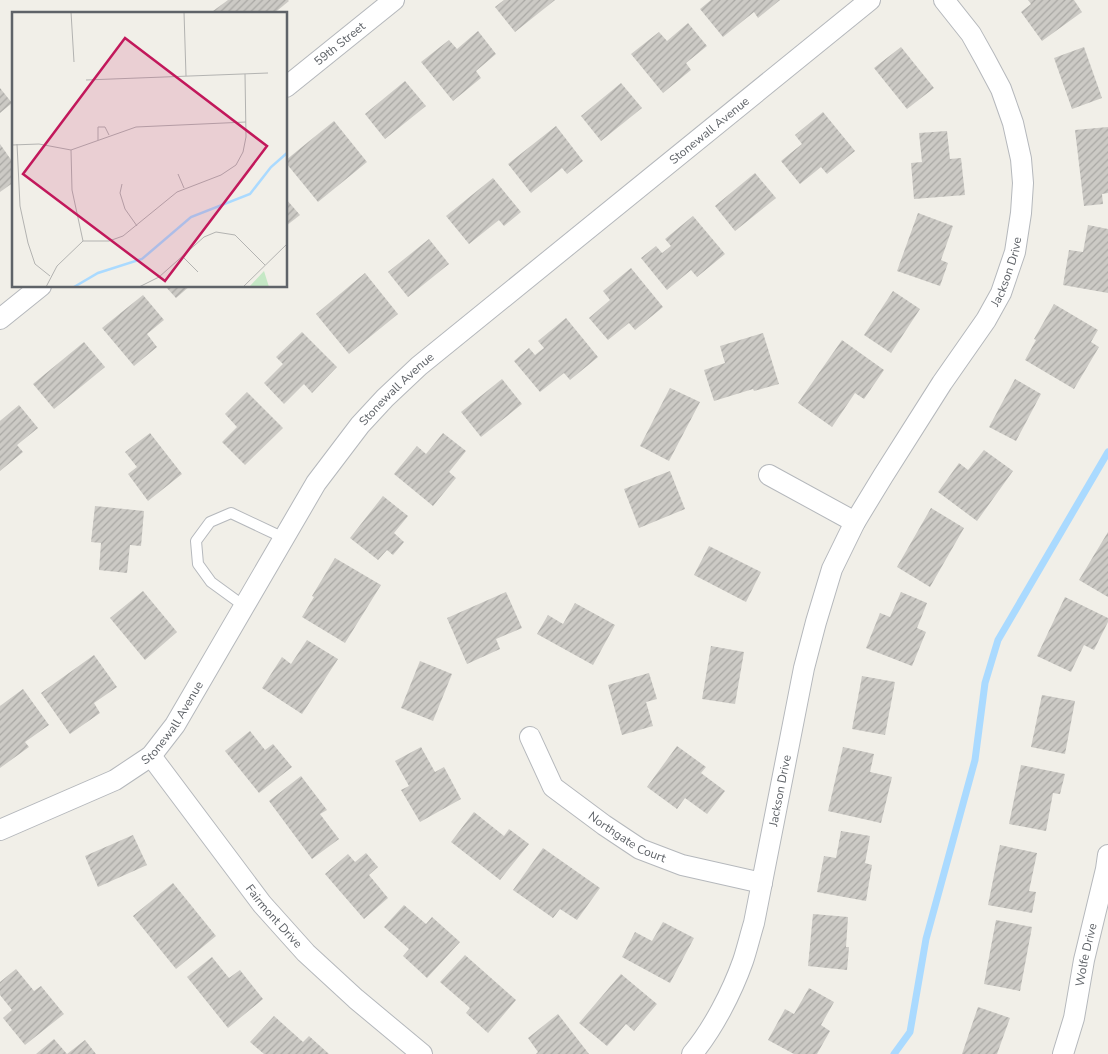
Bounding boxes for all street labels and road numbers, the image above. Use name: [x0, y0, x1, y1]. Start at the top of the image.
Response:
street label: 59th Street: [311, 18, 369, 69]
street label: Stonewall Avenue: [666, 93, 753, 168]
street label: Jackson Drive: [987, 236, 1025, 310]
street label: Stonewall Avenue: [355, 349, 437, 429]
street label: Stonewall Avenue: [138, 678, 207, 768]
street label: Jackson Drive: [765, 753, 795, 829]
street label: Northgate Court: [585, 808, 669, 866]
street label: Fairmont Drive: [242, 881, 306, 952]
street label: Wolfe Drive: [1072, 921, 1101, 988]

